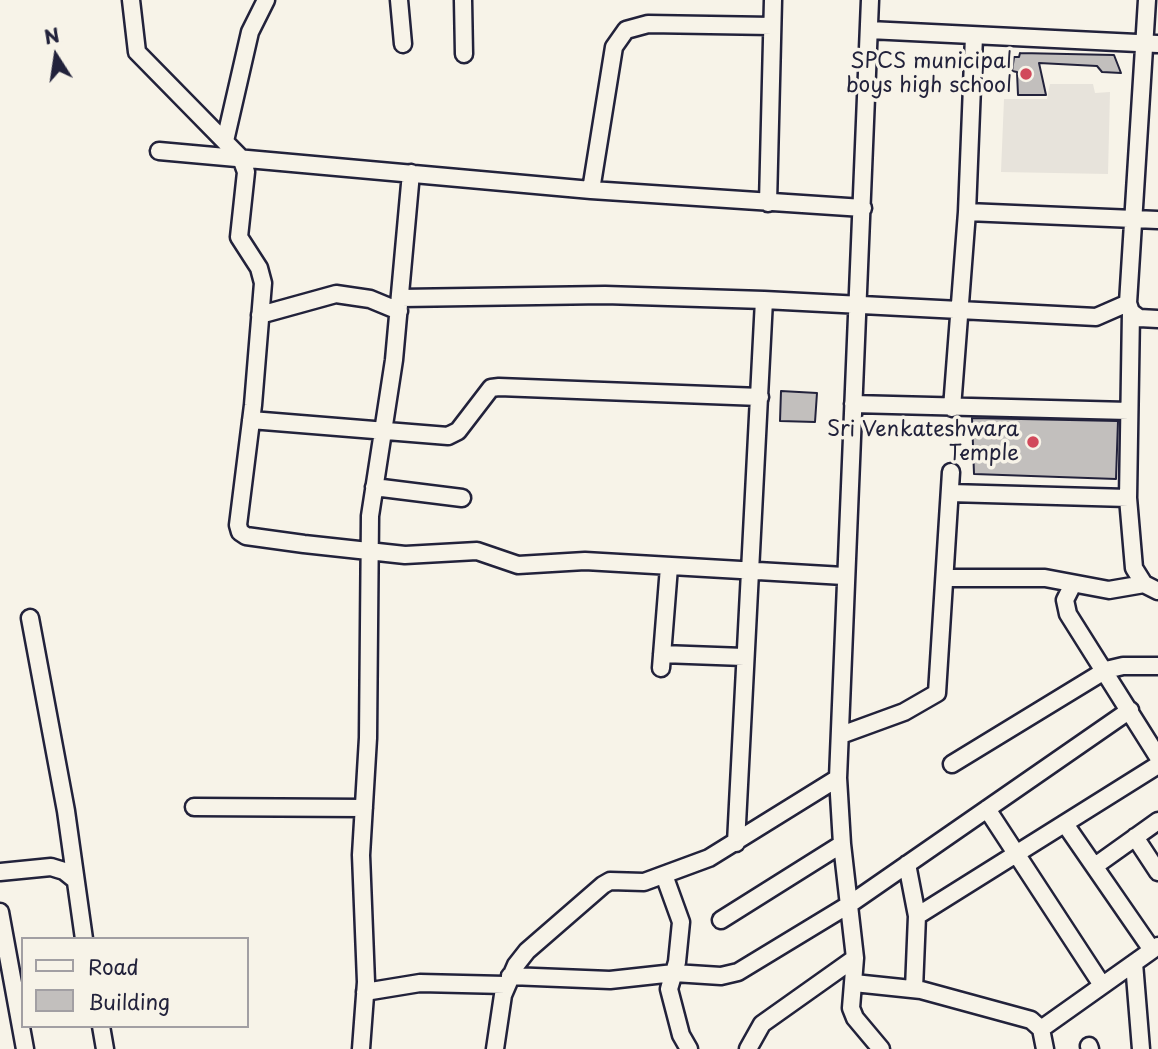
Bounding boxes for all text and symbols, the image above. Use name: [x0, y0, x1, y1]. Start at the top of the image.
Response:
text: N: [41, 20, 62, 51]
north arrow: [21, 21, 91, 91]
place label: SPCS municipal boys high school: [846, 49, 1012, 99]
marker: SPCS municipal boys high school: [1018, 66, 1034, 82]
place label: Sri Venkateshwara Temple: [827, 417, 1019, 467]
marker: Sri Venkateshwara Temple: [1025, 434, 1041, 450]
legend: [21, 937, 248, 1028]
text: Road: [88, 950, 139, 982]
text: Building: [88, 985, 170, 1017]

